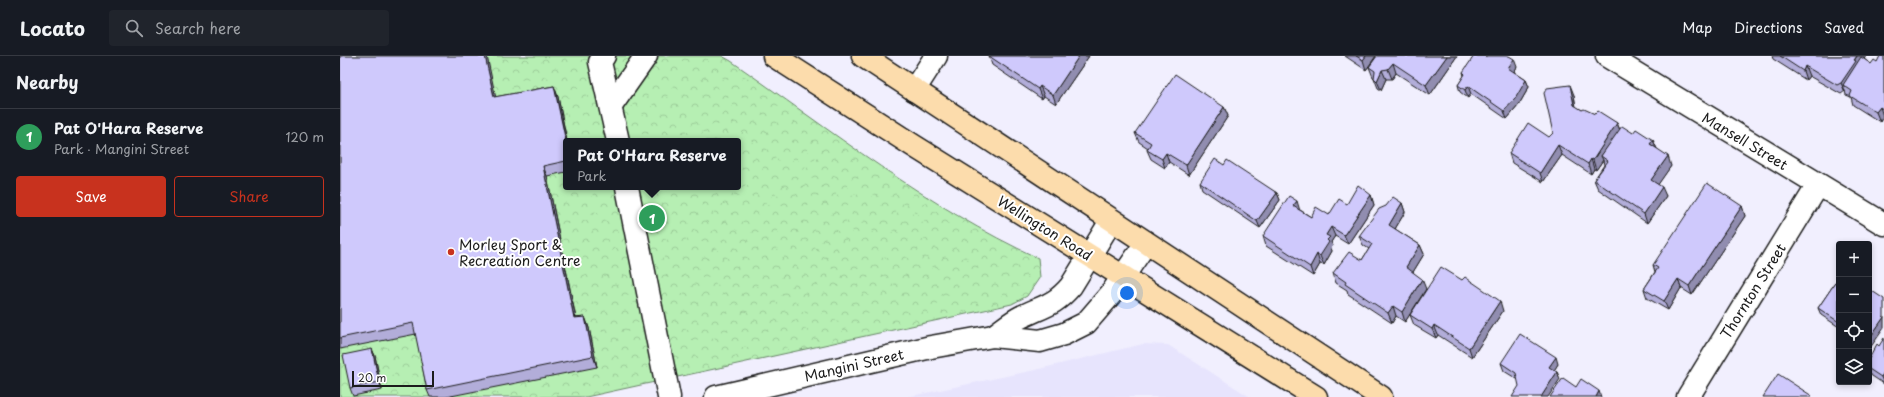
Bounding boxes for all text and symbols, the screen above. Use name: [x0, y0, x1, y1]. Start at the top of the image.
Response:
search box: [109, 10, 389, 46]
text: Locato: [20, 14, 85, 42]
text: Search here: [155, 16, 241, 39]
icon: search: [123, 17, 145, 39]
text: Map: [1682, 17, 1712, 38]
text: Directions: [1734, 17, 1802, 38]
text: Saved: [1824, 17, 1864, 38]
text: Nearby: [16, 69, 78, 95]
street label: Mansell Street: [1698, 107, 1792, 175]
text: Pat O'Hara Reserve: [54, 116, 203, 139]
text: 1: [26, 127, 32, 146]
text: 120 m: [285, 127, 324, 146]
popup: [563, 138, 741, 190]
text: Park · Mangini Street: [54, 139, 189, 158]
text: Pat O'Hara Reserve: [577, 143, 727, 166]
text: Park: [577, 166, 606, 185]
button: Save: [16, 176, 166, 217]
button: Share: [174, 176, 324, 217]
street label: Wellington Road: [994, 190, 1096, 266]
pin: 1: [639, 203, 665, 233]
place label: Morley Sport & Recreation Centre: [459, 234, 581, 271]
street label: Thornton Street: [1715, 239, 1791, 343]
map controls: [1836, 241, 1872, 385]
button: +: [1836, 241, 1872, 277]
marker: Morley Sport & Recreation Centre: [446, 247, 456, 257]
button: −: [1836, 277, 1872, 313]
your location: [1117, 283, 1137, 303]
button: locate: [1836, 313, 1872, 349]
street label: Mangini Street: [802, 343, 906, 387]
button: layers: [1836, 349, 1872, 385]
scale bar: [352, 369, 434, 388]
text: 20 m: [358, 369, 386, 386]

